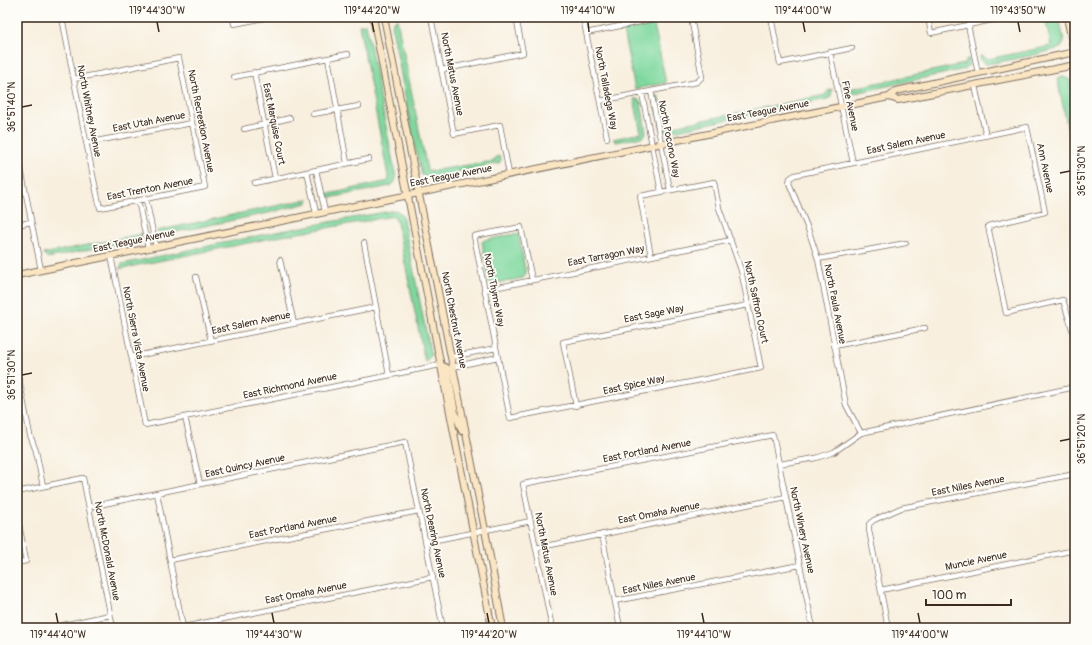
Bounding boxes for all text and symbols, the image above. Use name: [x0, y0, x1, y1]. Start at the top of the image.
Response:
text: 119°44'30"W: [129, 5, 185, 17]
text: 119°44'20"W: [344, 5, 400, 17]
text: 119°44'10"W: [561, 5, 616, 17]
text: 119°44'00"W: [774, 5, 832, 17]
text: 119°43'50"W: [990, 5, 1046, 17]
street label: North Matus Avenue: [438, 31, 466, 117]
street label: North Talladega Way: [592, 45, 620, 132]
street label: North Whitney Avenue: [74, 64, 104, 158]
street label: North Recreation Avenue: [185, 68, 217, 174]
street label: Fine Avenue: [839, 80, 861, 132]
text: 36°51'40"N: [6, 81, 18, 132]
street label: East Marquise Court: [260, 82, 288, 167]
street label: East Teague Avenue: [726, 97, 810, 125]
street label: North Pocono Way: [656, 99, 683, 179]
street label: East Utah Avenue: [112, 109, 186, 135]
street label: East Salem Avenue: [866, 129, 946, 157]
street label: Ann Avenue: [1034, 142, 1056, 194]
text: 36°51'30"N: [1076, 146, 1088, 196]
street label: East Teague Avenue: [409, 162, 493, 190]
street label: East Trenton Avenue: [106, 175, 194, 203]
street label: East Teague Avenue: [92, 226, 176, 255]
street label: East Tarragon Way: [567, 243, 646, 269]
street label: North Thyme Way: [481, 252, 507, 328]
street label: North Saffron Court: [741, 260, 771, 345]
street label: North Paula Avenue: [821, 263, 849, 345]
street label: North Chestnut Avenue: [439, 271, 469, 370]
street label: North Sierra Vista Avenue: [120, 285, 152, 393]
street label: East Sage Way: [623, 302, 686, 326]
street label: East Salem Avenue: [211, 309, 291, 337]
text: 36°51'30"N: [6, 350, 18, 400]
street label: East Richmond Avenue: [242, 370, 338, 402]
street label: East Spice Way: [602, 372, 667, 397]
text: 36°51'20"N: [1076, 414, 1088, 464]
street label: East Portland Avenue: [602, 437, 692, 465]
street label: East Quincy Avenue: [204, 452, 286, 480]
street label: East Niles Avenue: [931, 473, 1005, 499]
street label: North Winery Avenue: [787, 486, 817, 574]
street label: North Dearing Avenue: [418, 487, 448, 579]
street label: East Omaha Avenue: [617, 499, 701, 527]
street label: North McDonald Avenue: [91, 500, 123, 602]
street label: North Matus Avenue: [532, 511, 560, 597]
street label: East Portland Avenue: [248, 513, 338, 541]
street label: Muncie Avenue: [944, 549, 1008, 573]
street label: East Niles Avenue: [622, 571, 696, 597]
street label: East Omaha Avenue: [264, 579, 348, 607]
scale bar: [926, 581, 1011, 607]
text: 100 m: [932, 588, 967, 603]
text: 119°44'40"W: [30, 629, 87, 641]
text: 119°44'30"W: [246, 629, 302, 641]
text: 119°44'20"W: [461, 629, 517, 641]
text: 119°44'10"W: [677, 629, 732, 641]
text: 119°44'00"W: [891, 629, 949, 641]

